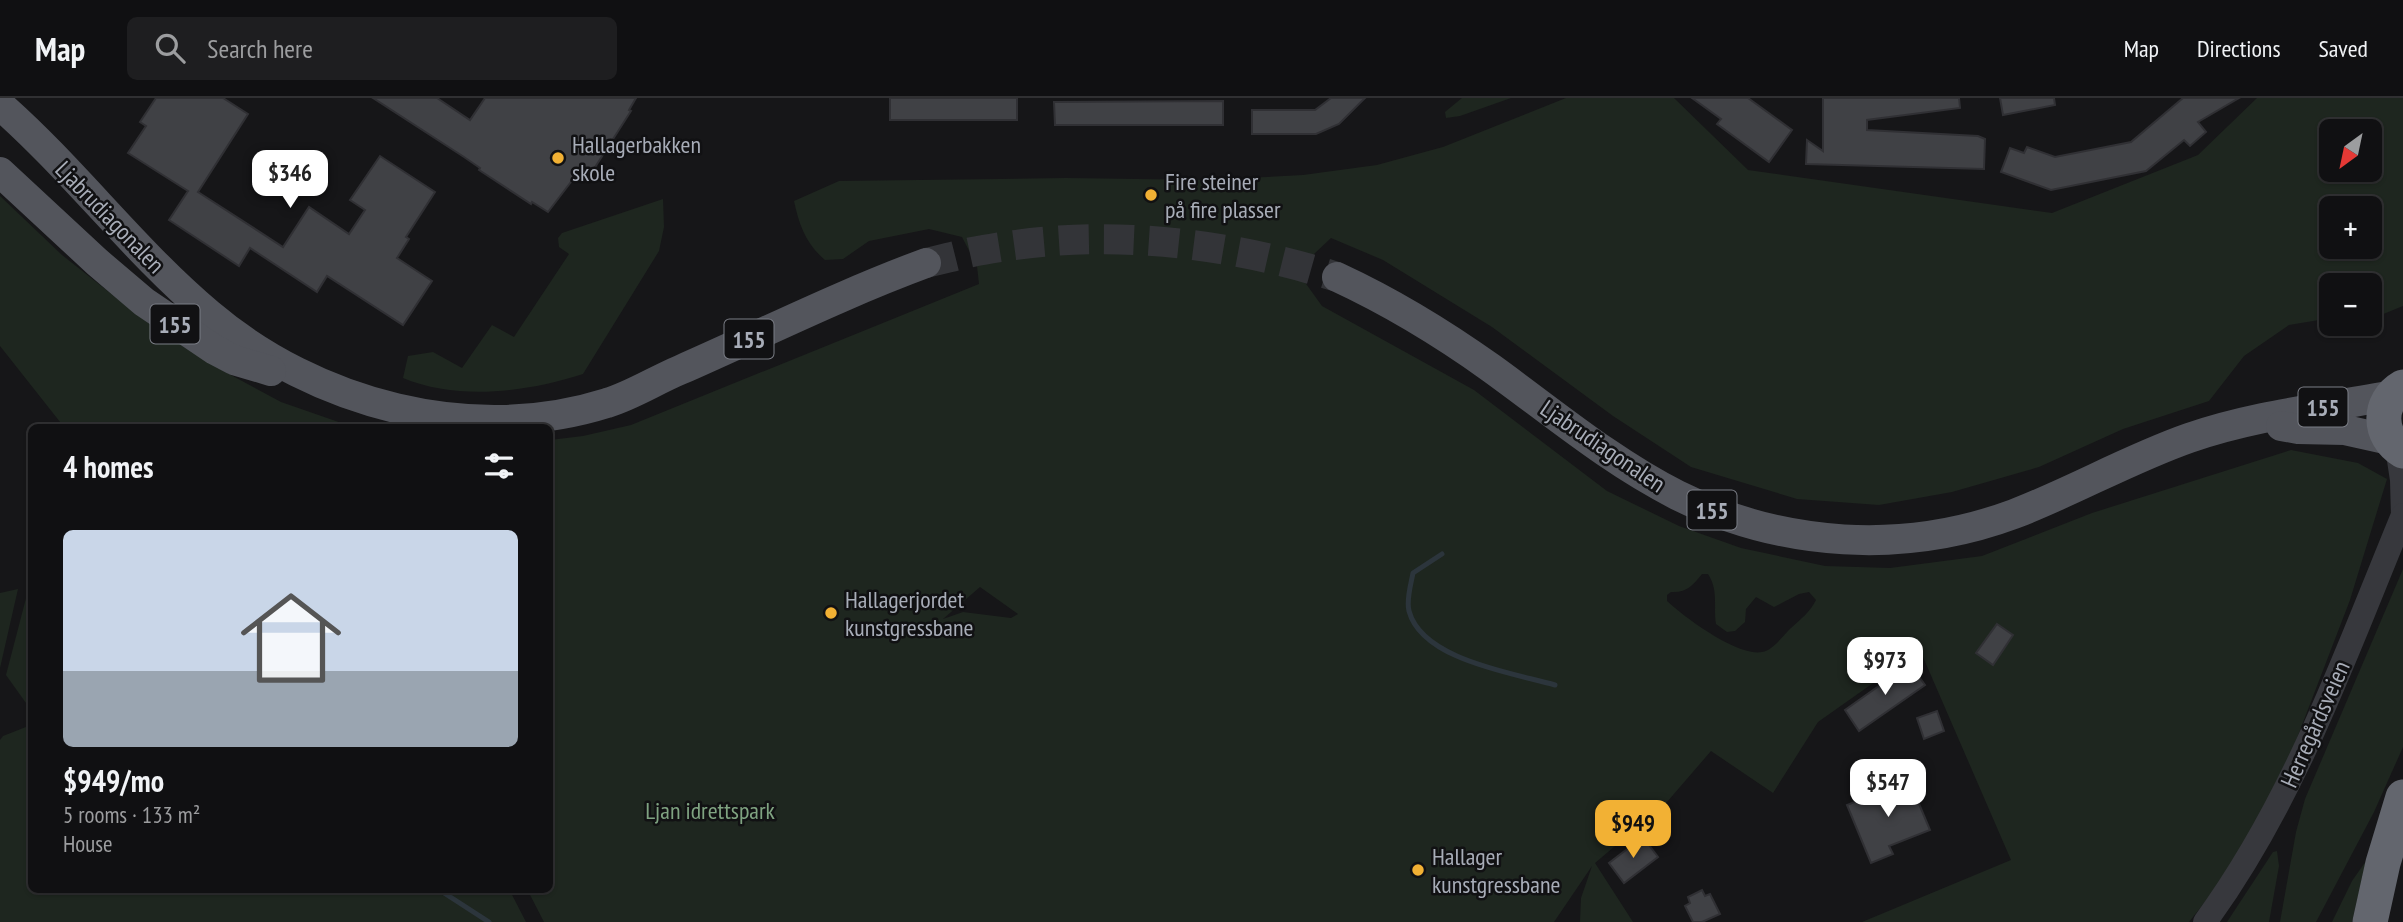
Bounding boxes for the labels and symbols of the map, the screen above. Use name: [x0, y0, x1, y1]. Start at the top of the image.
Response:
north arrow: [2319, 119, 2382, 182]
place label: Hallagerbakken skole: [572, 129, 701, 188]
pin: $346: [249, 150, 331, 210]
marker: Hallagerbakken skole: [550, 150, 566, 166]
street label: Ljabrudiagonalen: [49, 154, 171, 280]
place label: Fire steiner på fire plasser: [1165, 166, 1281, 225]
marker: Fire steiner på fire plasser: [1143, 187, 1159, 203]
road number: 155: [150, 304, 200, 344]
road number: 155: [724, 320, 774, 358]
road number: 155: [2298, 388, 2348, 426]
street label: Ljabrudiagonalen: [1535, 393, 1671, 499]
road number: 155: [1688, 490, 1736, 530]
place label: Hallagerjordet kunstgressbane: [845, 584, 973, 643]
marker: Hallagerjordet kunstgressbane: [823, 605, 839, 621]
pin: $973: [1844, 638, 1926, 697]
street label: Herregårdsveien: [2273, 656, 2357, 792]
pin: $547: [1847, 760, 1929, 819]
park label: Ljan idrettspark: [645, 795, 776, 826]
pin: $949: [1592, 800, 1674, 860]
place label: Hallager kunstgressbane: [1432, 841, 1560, 900]
marker: Hallager kunstgressbane: [1410, 862, 1426, 878]

